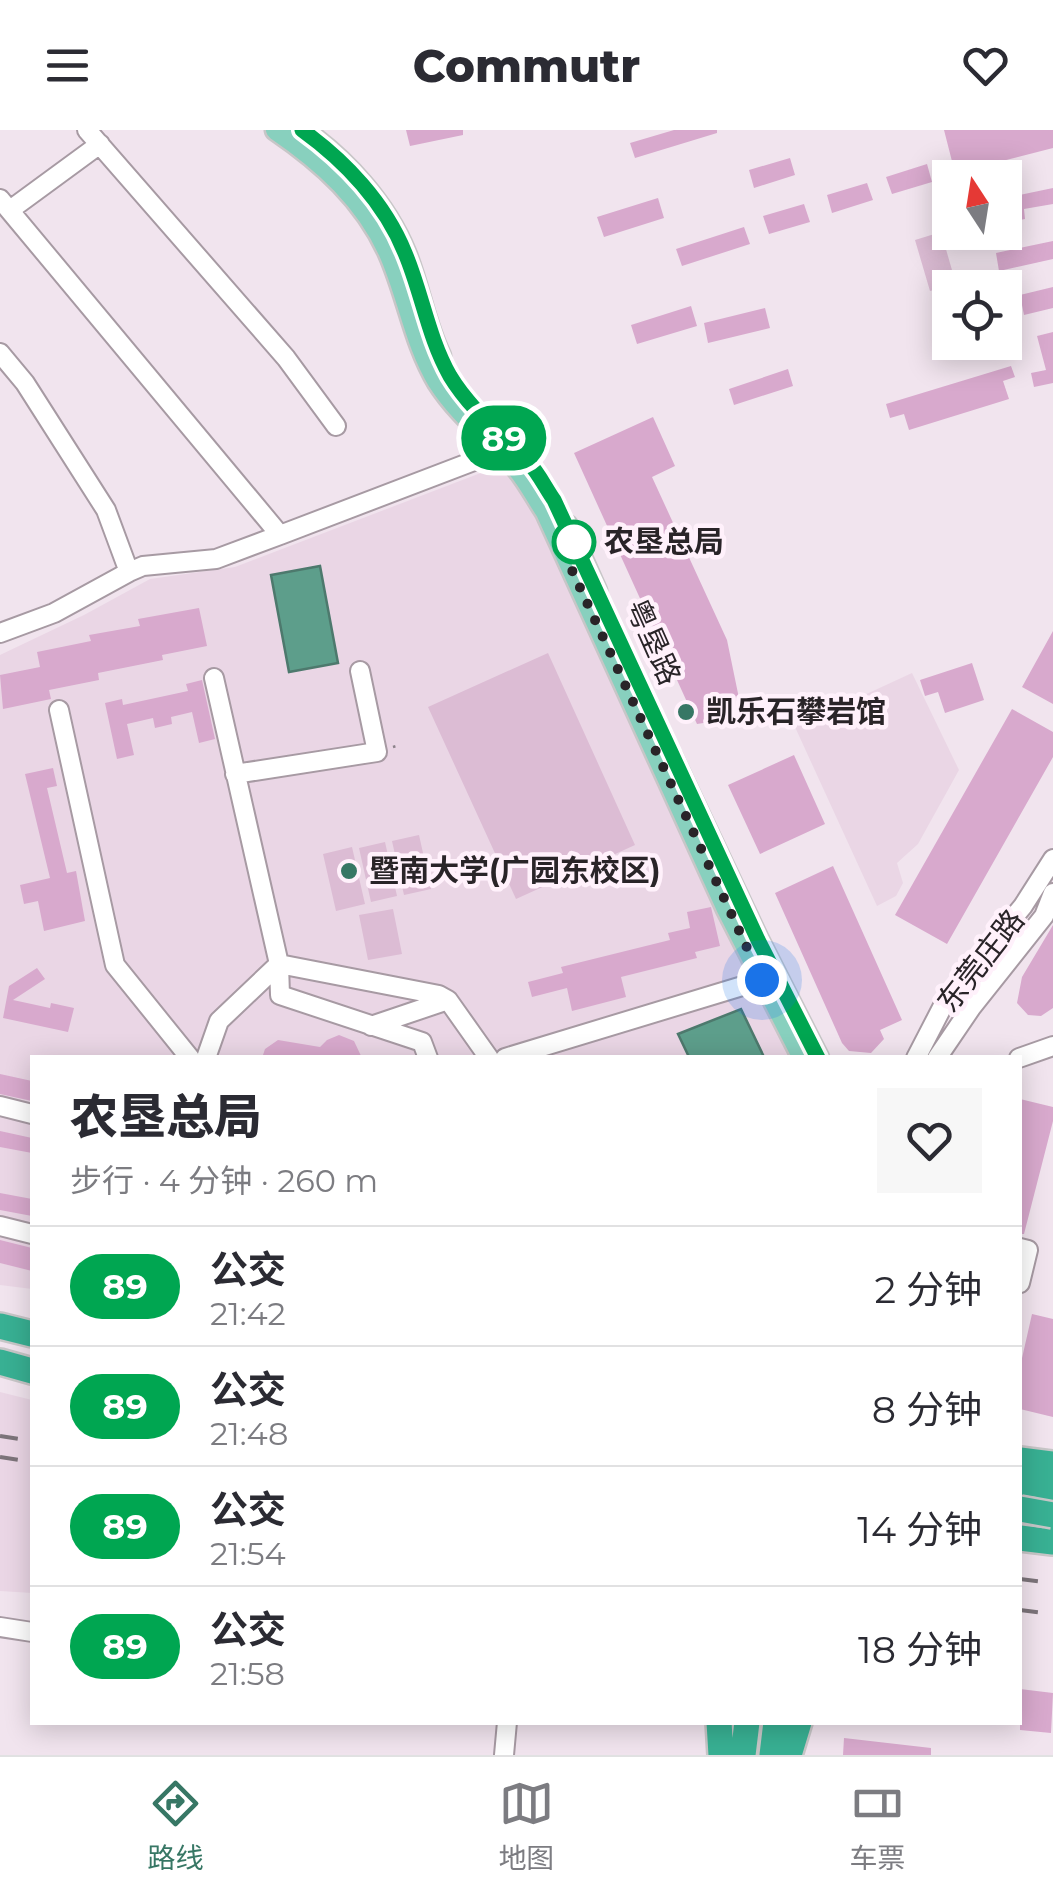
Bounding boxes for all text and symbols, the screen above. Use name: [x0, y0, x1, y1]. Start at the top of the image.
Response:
icon: menu: [40, 38, 95, 93]
text: Commutr: [413, 38, 640, 93]
icon: heart: [958, 38, 1013, 93]
north arrow: [932, 160, 1022, 250]
map controls: [932, 160, 1022, 360]
button: locate: [932, 270, 1022, 360]
line badge: 89: [459, 406, 549, 470]
text: 89: [481, 417, 527, 460]
marker: 农垦总局: [553, 521, 595, 563]
place label: 农垦总局: [604, 523, 724, 560]
street label: 粤垦路: [618, 593, 689, 690]
place label: 凯乐石攀岩馆: [706, 693, 886, 730]
marker: 凯乐石攀岩馆: [675, 701, 697, 723]
place label: 暨南大学(广园东校区): [369, 852, 660, 889]
marker: 暨南大学(广园东校区): [338, 860, 360, 882]
street label: 东莞庄路: [929, 902, 1032, 1019]
your location: [737, 955, 787, 1005]
text: 农垦总局: [70, 1088, 262, 1146]
button: heart: [877, 1088, 982, 1193]
text: 步行 · 4 分钟 · 260 m: [70, 1161, 378, 1200]
text: 公交: [210, 1246, 286, 1293]
text: 89: [102, 1265, 148, 1308]
text: 2 分钟: [874, 1266, 982, 1313]
text: 21:42: [210, 1294, 286, 1333]
text: 公交: [210, 1366, 286, 1413]
text: 89: [102, 1385, 148, 1428]
text: 8 分钟: [872, 1386, 982, 1433]
text: 21:48: [210, 1414, 288, 1453]
text: 公交: [210, 1486, 286, 1533]
text: 89: [102, 1505, 148, 1548]
text: 14 分钟: [857, 1506, 982, 1553]
text: 21:54: [210, 1534, 286, 1573]
text: 公交: [210, 1606, 286, 1653]
text: 89: [102, 1625, 148, 1668]
text: 18 分钟: [858, 1626, 982, 1673]
text: 21:58: [210, 1654, 285, 1693]
tab: 路线: [147, 1776, 204, 1876]
tab: 地图: [498, 1776, 555, 1876]
tab: 车票: [849, 1776, 906, 1876]

